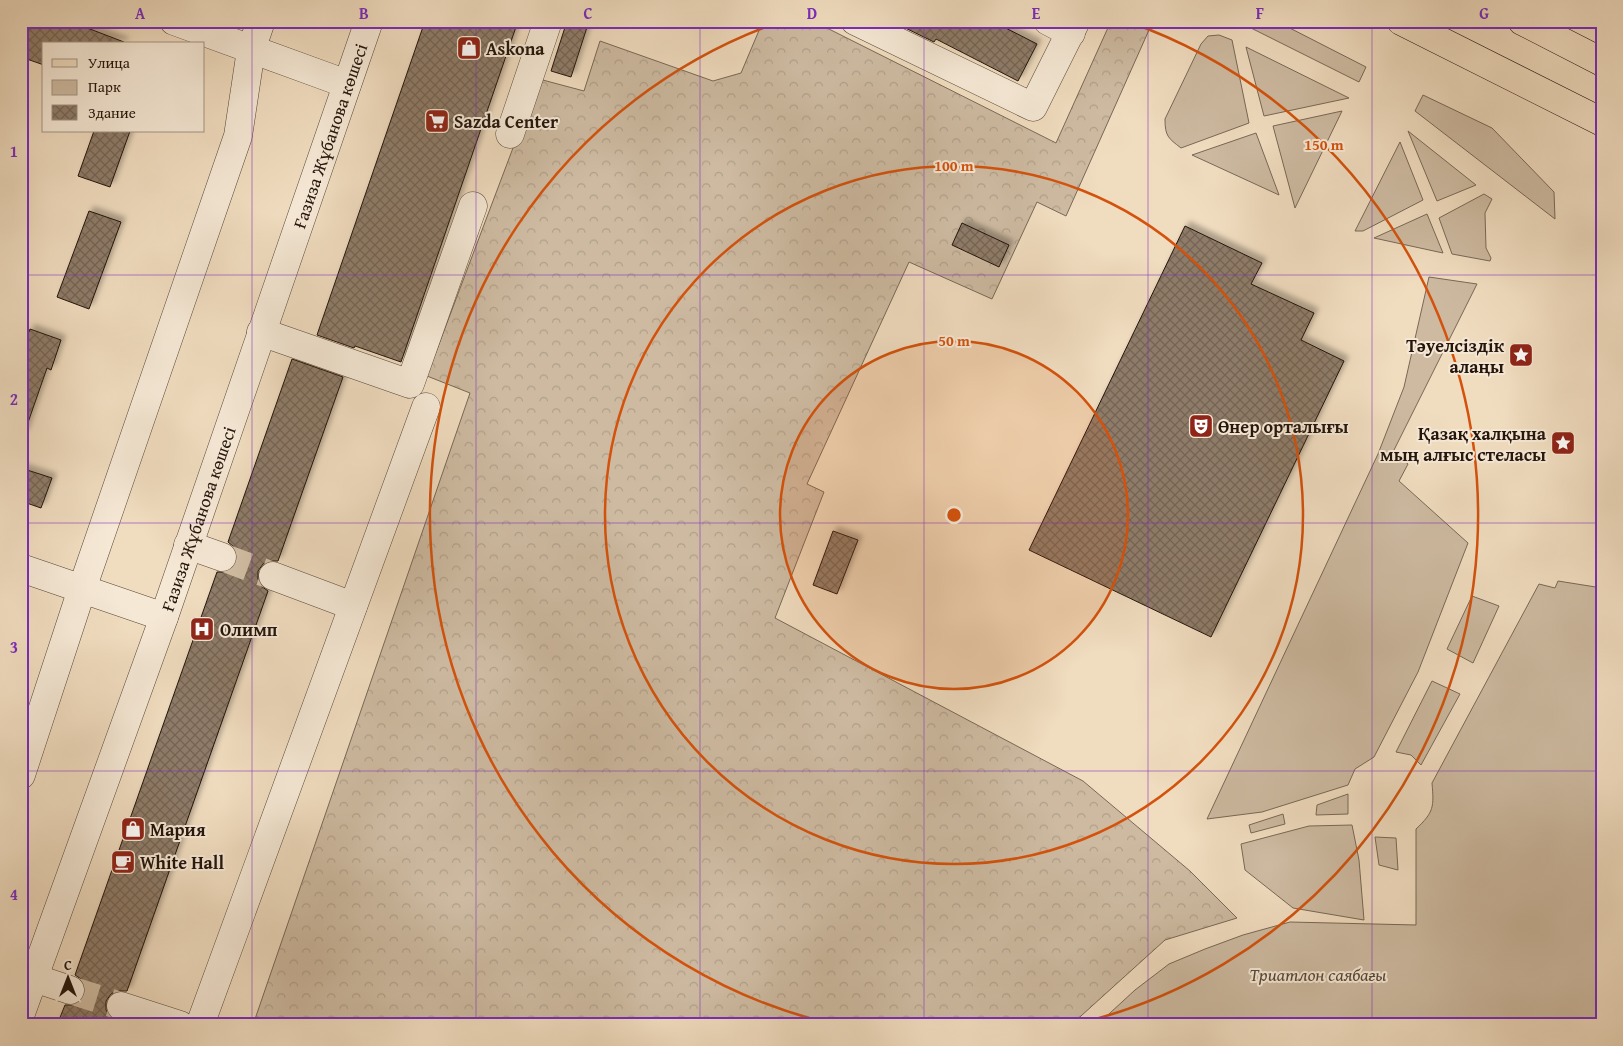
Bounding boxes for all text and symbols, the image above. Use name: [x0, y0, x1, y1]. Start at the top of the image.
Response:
text: A: [135, 1, 146, 25]
text: B: [359, 1, 369, 25]
text: C: [583, 1, 593, 25]
text: D: [807, 1, 817, 25]
text: E: [1032, 1, 1041, 25]
text: F: [1256, 1, 1264, 25]
text: G: [1479, 1, 1489, 25]
shop icon: Askona: [456, 35, 482, 61]
place label: Askona: [486, 35, 545, 62]
street label: Ғазиза Жұбанова көшесі: [285, 39, 374, 232]
legend: [42, 42, 205, 132]
text: Улица: [88, 52, 131, 73]
text: Парк: [88, 76, 121, 97]
text: Здание: [88, 102, 136, 123]
supermarket icon: Sazda Center: [424, 108, 450, 134]
place label: Sazda Center: [454, 108, 559, 135]
text: 150 m: [1304, 134, 1344, 155]
text: 1: [10, 139, 18, 163]
text: 100 m: [934, 155, 974, 176]
text: 50 m: [938, 330, 970, 351]
place label: Тәуелсіздік алаңы: [1406, 332, 1505, 380]
place icon: Тәуелсіздік алаңы: [1508, 342, 1534, 368]
text: 2: [10, 387, 18, 411]
theatre icon: Өнер орталығы: [1188, 413, 1214, 439]
place label: Өнер орталығы: [1218, 413, 1349, 440]
place label: Қазақ халқына мың алғыс стеласы: [1380, 420, 1547, 468]
street label: Ғазиза Жұбанова көшесі: [153, 422, 242, 615]
place icon: Қазақ халқына мың алғыс стеласы: [1550, 430, 1576, 456]
centre of rings: [945, 506, 963, 524]
hospital icon: Олимп: [189, 616, 215, 642]
place label: Олимп: [220, 616, 278, 643]
text: 3: [10, 635, 18, 659]
shop icon: Мария: [120, 816, 146, 842]
place label: Мария: [150, 816, 206, 843]
cafe icon: White Hall: [110, 849, 136, 875]
place label: White Hall: [140, 849, 224, 876]
text: 4: [10, 882, 18, 906]
north arrow: [42, 954, 92, 1004]
text: С: [64, 955, 72, 975]
park label: Триатлон саябағы: [1250, 961, 1386, 988]

